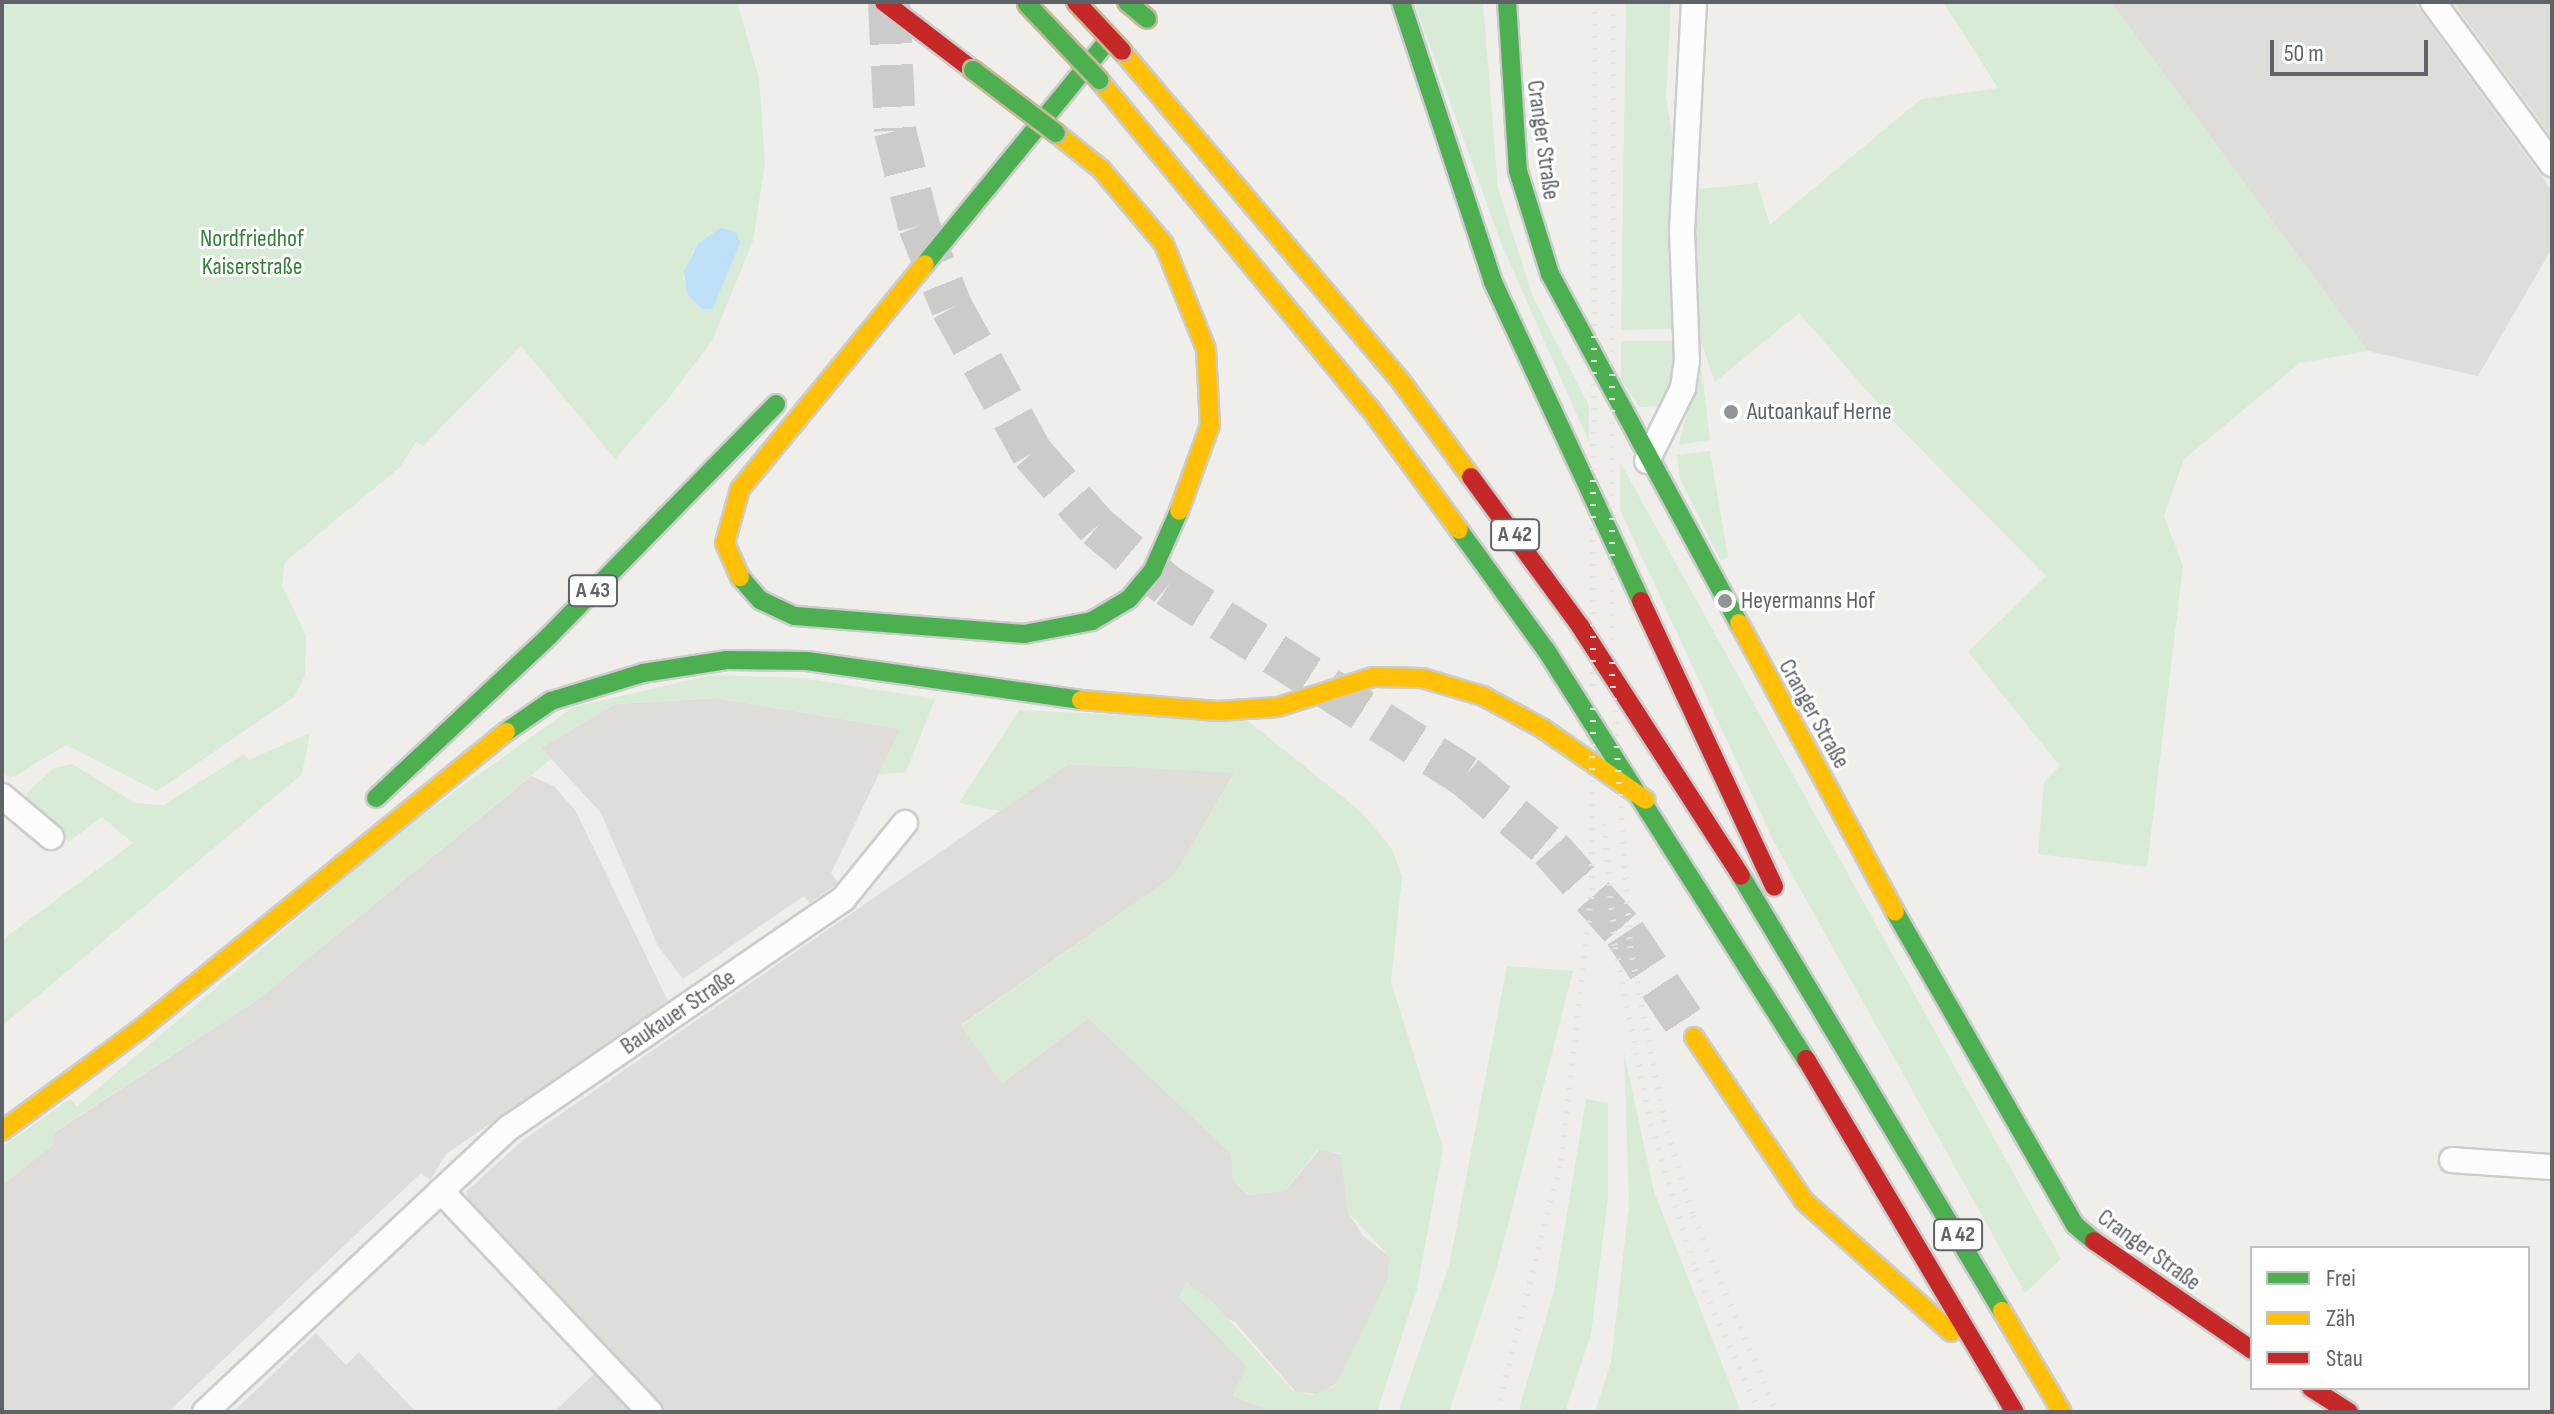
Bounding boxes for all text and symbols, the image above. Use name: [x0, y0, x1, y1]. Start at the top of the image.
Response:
scale bar: [2274, 24, 2432, 74]
text: 50 m: [2284, 39, 2324, 68]
street label: Cranger Straße: [1520, 78, 1566, 202]
park label: Nordfriedhof Kaiserstraße: [200, 225, 304, 281]
place label: Autoankauf Herne: [1747, 398, 1892, 426]
marker: Autoankauf Herne: [1722, 403, 1740, 421]
road number: A 42: [1489, 517, 1541, 553]
road number: A 43: [567, 573, 619, 609]
place label: Heyermanns Hof: [1741, 587, 1875, 615]
marker: Heyermanns Hof: [1716, 592, 1734, 610]
street label: Cranger Straße: [1772, 654, 1856, 774]
street label: Baukauer Straße: [615, 963, 741, 1061]
street label: Cranger Straße: [2092, 1203, 2206, 1297]
road number: A 42: [1932, 1217, 1984, 1253]
legend: [2250, 1246, 2530, 1390]
text: Frei: [2326, 1264, 2356, 1293]
text: Zäh: [2326, 1304, 2355, 1333]
text: Stau: [2326, 1344, 2363, 1373]

